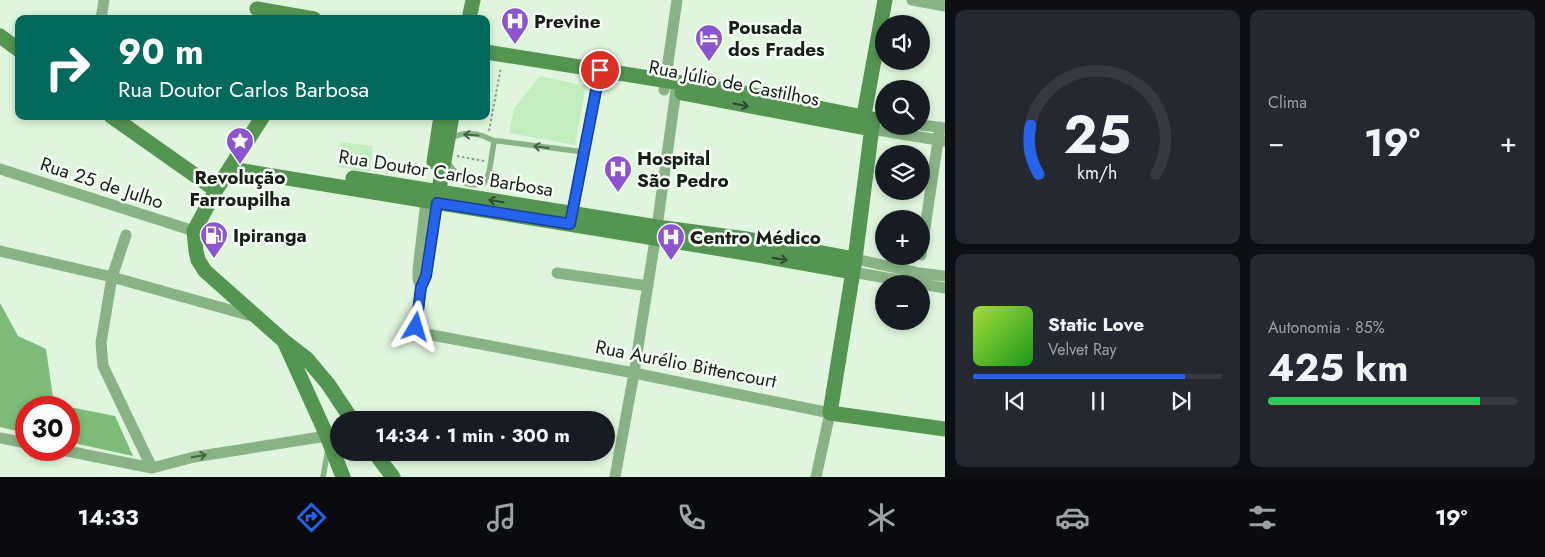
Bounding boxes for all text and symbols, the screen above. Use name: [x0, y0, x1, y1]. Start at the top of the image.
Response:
hospital icon: Previne: [500, 6, 530, 45]
place label: Previne: [534, 8, 601, 35]
place label: Pousada dos Frades: [728, 14, 825, 63]
map controls: [875, 15, 930, 330]
button: sound: [875, 15, 930, 70]
hotel icon: Pousada dos Frades: [694, 23, 724, 62]
text: 90 m: [118, 27, 204, 77]
icon: right: [35, 35, 100, 100]
pin: [579, 49, 621, 91]
street label: Rua Júlio de Castilhos: [646, 53, 822, 113]
icon: arrive: [586, 56, 614, 84]
text: Rua Doutor Carlos Barbosa: [118, 73, 369, 105]
button: search: [875, 80, 930, 135]
text: Clima: [1268, 91, 1307, 114]
text: 25: [1064, 97, 1131, 173]
one-way arrow: [733, 100, 749, 110]
text: 19°: [1364, 115, 1420, 170]
text: −: [1268, 122, 1285, 163]
text: +: [1500, 122, 1517, 163]
place icon: Revolução Farroupilha: [225, 126, 255, 165]
one-way arrow: [464, 130, 480, 139]
one-way arrow: [534, 141, 550, 151]
street label: Rua Doutor Carlos Barbosa: [337, 143, 555, 203]
place label: Hospital São Pedro: [637, 145, 729, 194]
button: layers: [875, 145, 930, 200]
street label: Rua 25 de Julho: [37, 150, 167, 216]
hospital icon: Hospital São Pedro: [603, 154, 633, 193]
text: km/h: [1077, 160, 1118, 186]
place label: Revolução Farroupilha: [190, 164, 290, 213]
one-way arrow: [488, 195, 504, 205]
button: +: [875, 210, 930, 265]
fuel station icon: Ipiranga: [199, 220, 229, 259]
place label: Ipiranga: [233, 222, 307, 249]
hospital icon: Centro Médico: [656, 222, 686, 261]
place label: Centro Médico: [690, 224, 821, 251]
one-way arrow: [771, 254, 787, 264]
button: −: [875, 275, 930, 330]
position arrow: [389, 300, 441, 352]
text: Static Love: [1048, 311, 1144, 338]
text: Autonomia · 85%: [1268, 316, 1385, 339]
street label: Rua Aurélio Bittencourt: [593, 333, 779, 395]
text: Velvet Ray: [1048, 338, 1117, 361]
text: 425 km: [1268, 340, 1408, 395]
icon: previous: [1001, 387, 1029, 415]
icon: pause: [1084, 387, 1112, 415]
icon: next: [1167, 387, 1195, 415]
speed limit sign: 30: [15, 396, 80, 461]
text: 14:34 · 1 min · 300 m: [375, 422, 570, 449]
one-way arrow: [191, 450, 207, 460]
icon: directions: [294, 500, 329, 535]
icon: music: [484, 500, 519, 535]
icon: phone: [674, 500, 709, 535]
icon: climate: [864, 500, 899, 535]
icon: car: [1055, 500, 1090, 535]
icon: filters: [1245, 500, 1280, 535]
text: 14:33: [78, 501, 139, 533]
text: 19°: [1435, 501, 1467, 533]

